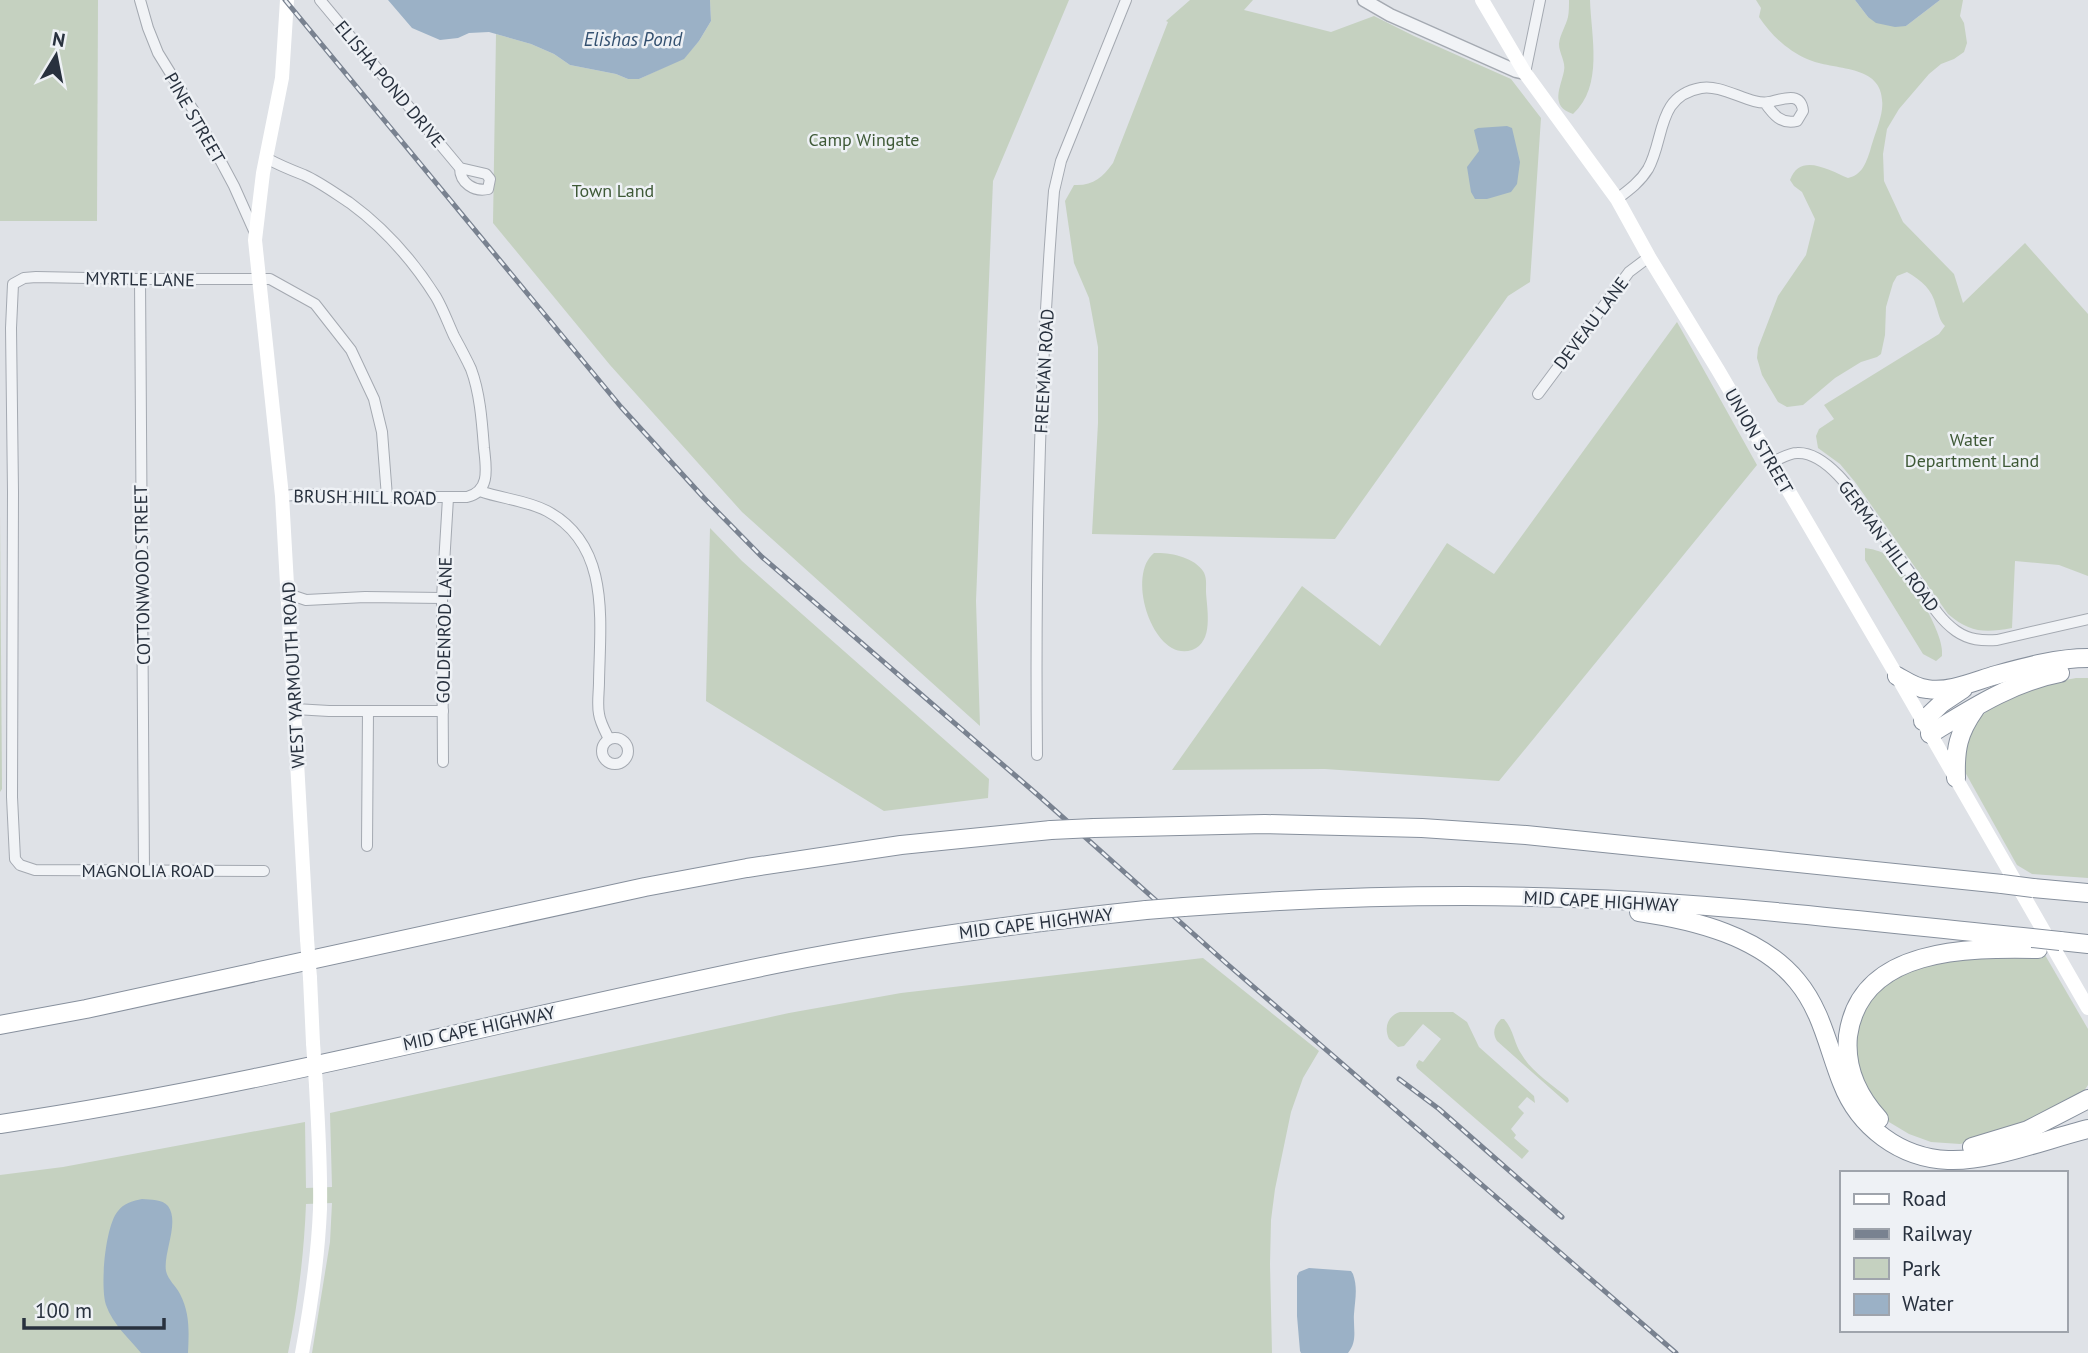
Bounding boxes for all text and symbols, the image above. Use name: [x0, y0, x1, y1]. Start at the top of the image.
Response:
street label: ELISHA POND DRIVE: [330, 16, 450, 152]
north arrow: [21, 21, 91, 91]
text: N: [51, 26, 67, 52]
water label: Elishas Pond: [584, 27, 684, 51]
street label: PINE STREET: [160, 68, 230, 168]
park label: Camp Wingate: [809, 128, 919, 151]
park label: Town Land: [572, 179, 654, 202]
street label: MYRTLE LANE: [85, 267, 195, 291]
street label: DEVEAU LANE: [1549, 272, 1633, 374]
street label: FREEMAN ROAD: [1029, 308, 1059, 434]
street label: UNION STREET: [1720, 384, 1798, 498]
park label: Water Department Land: [1905, 428, 2039, 472]
street label: GERMAN HILL ROAD: [1834, 476, 1944, 616]
street label: BRUSH HILL ROAD: [293, 484, 437, 510]
street label: COTTONWOOD STREET: [129, 485, 155, 665]
street label: GOLDENROD LANE: [431, 556, 457, 704]
street label: WEST YARMOUTH ROAD: [277, 581, 309, 769]
street label: MAGNOLIA ROAD: [82, 859, 214, 882]
street label: MID CAPE HIGHWAY: [1523, 885, 1679, 917]
street label: MID CAPE HIGHWAY: [958, 902, 1114, 944]
street label: MID CAPE HIGHWAY: [401, 1001, 557, 1055]
legend: [1840, 1171, 2067, 1332]
text: Road: [1902, 1185, 1946, 1212]
text: Railway: [1902, 1220, 1972, 1247]
text: Park: [1902, 1255, 1941, 1282]
scale bar: [24, 1286, 164, 1330]
text: Water: [1902, 1290, 1954, 1317]
text: 100 m: [35, 1297, 92, 1324]

